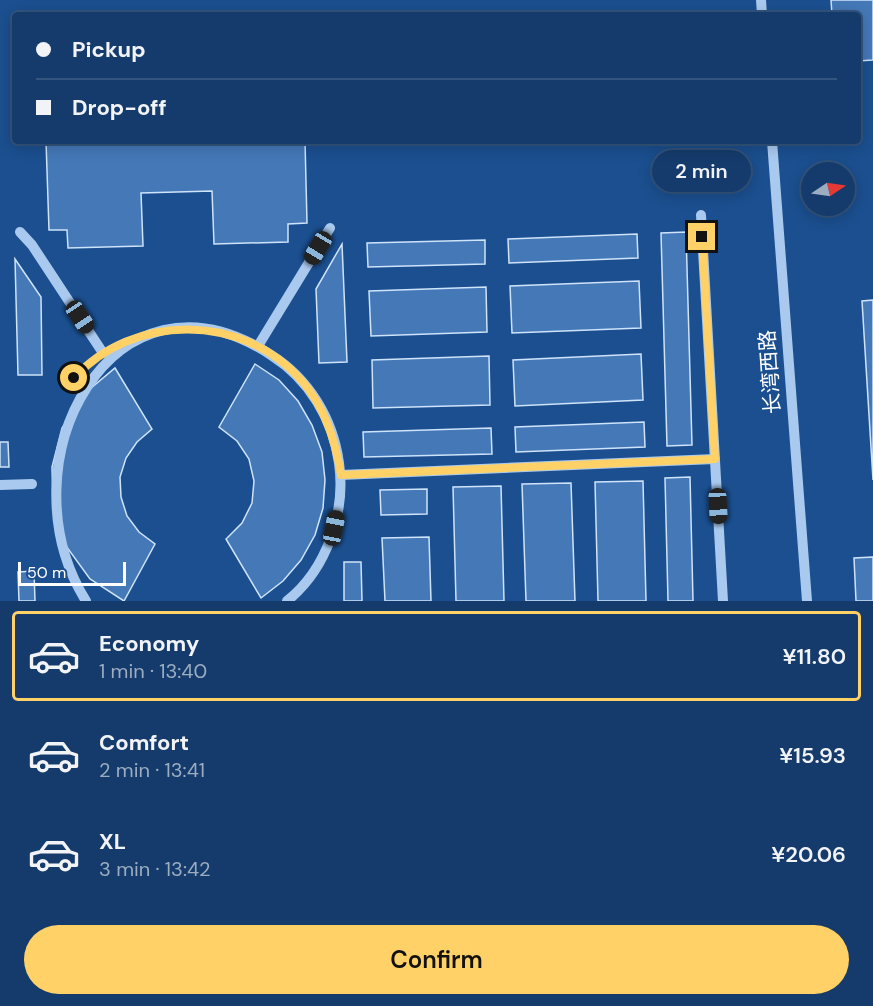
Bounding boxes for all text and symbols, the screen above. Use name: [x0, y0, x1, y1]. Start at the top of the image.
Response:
text: Pickup: [72, 35, 146, 64]
text: Drop-off: [72, 93, 167, 122]
callout: 2 min: [652, 150, 752, 192]
text: 2 min: [675, 158, 728, 184]
north arrow: [801, 162, 855, 216]
map controls: [801, 162, 855, 216]
route end: [688, 223, 715, 250]
car: [301, 228, 335, 268]
car: [62, 297, 98, 337]
street label: 长湾西路: [753, 329, 787, 415]
route start: [60, 364, 87, 391]
car: [708, 488, 728, 524]
car: [322, 509, 346, 547]
scale bar: [18, 559, 126, 586]
text: 50 m: [27, 562, 66, 583]
icon: car: [27, 629, 81, 683]
text: Economy: [99, 629, 199, 658]
text: ¥11.80: [782, 642, 846, 671]
text: 1 min · 13:40: [99, 658, 207, 684]
icon: car: [27, 728, 81, 782]
text: Comfort: [99, 728, 189, 757]
text: ¥15.93: [779, 741, 846, 770]
text: 2 min · 13:41: [99, 757, 205, 783]
icon: car: [27, 827, 81, 881]
text: XL: [99, 827, 126, 856]
text: ¥20.06: [771, 840, 846, 869]
text: 3 min · 13:42: [99, 856, 211, 882]
button: Confirm: [24, 925, 849, 994]

